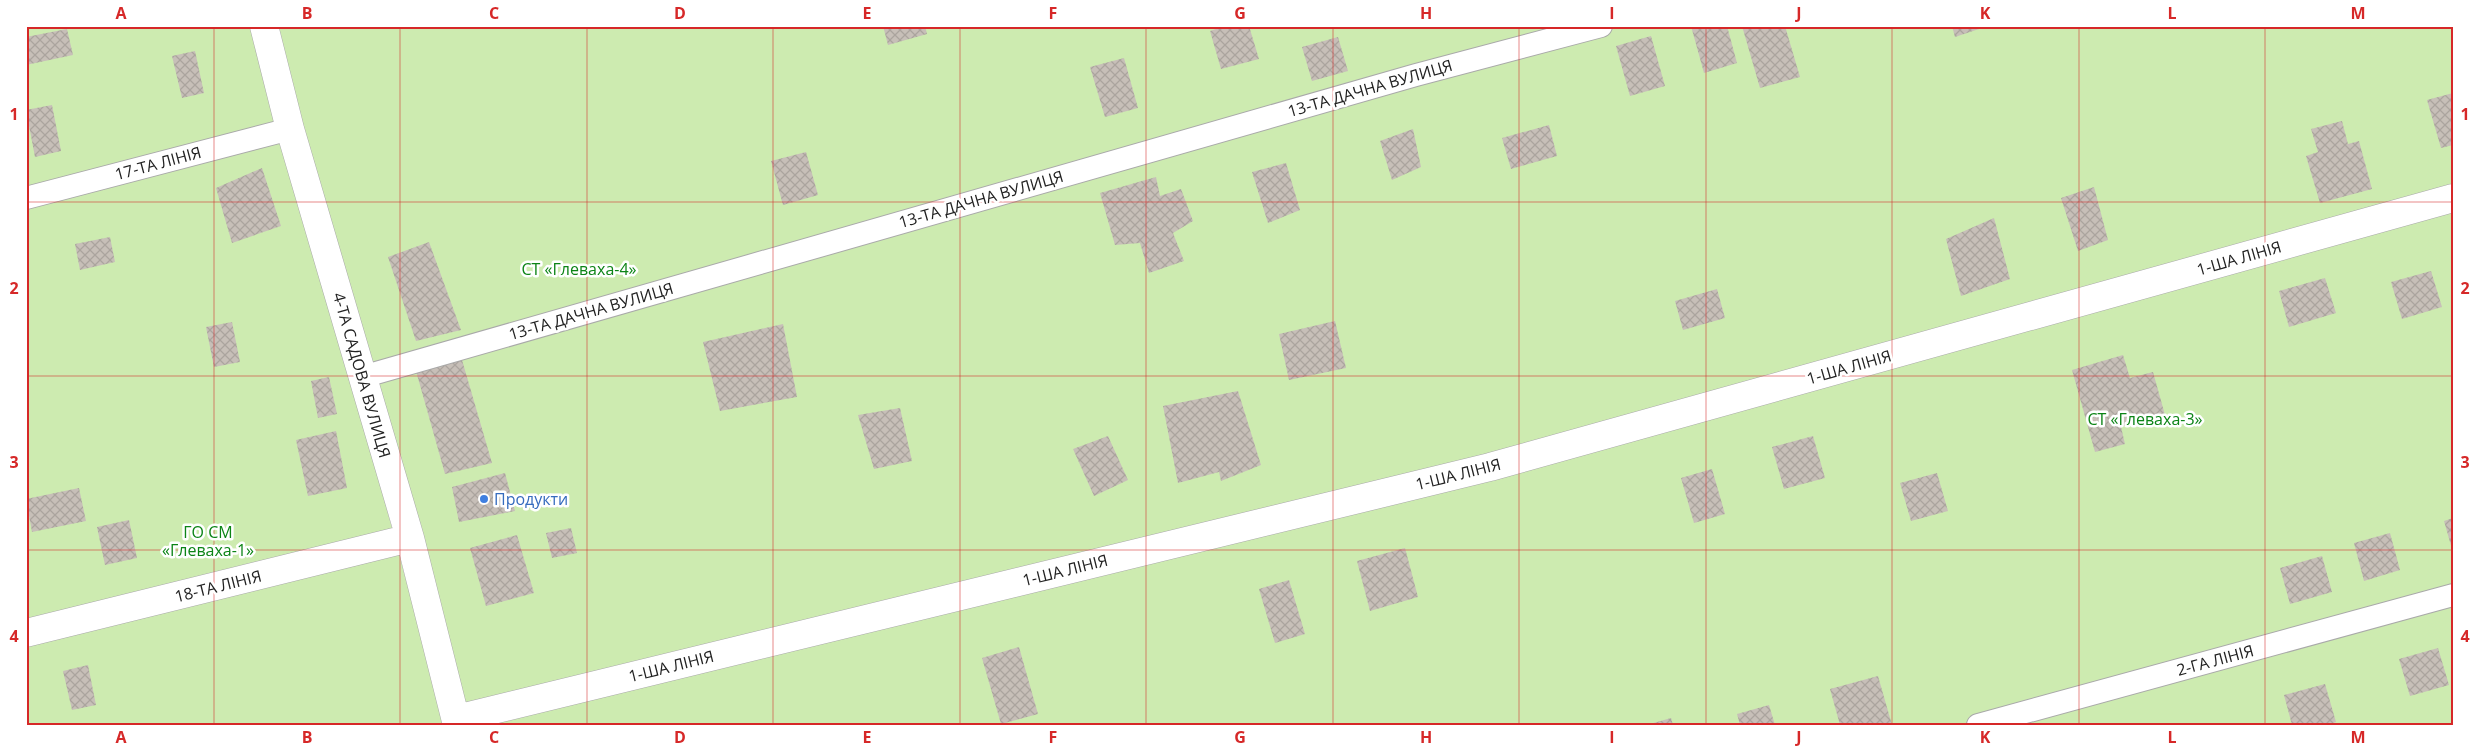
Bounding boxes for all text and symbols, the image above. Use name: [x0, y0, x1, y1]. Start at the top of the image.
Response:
text: A: [115, 2, 127, 24]
text: B: [302, 2, 312, 24]
text: C: [489, 2, 499, 24]
text: D: [674, 2, 686, 24]
text: E: [863, 2, 872, 24]
text: F: [1049, 2, 1057, 24]
text: G: [1234, 2, 1246, 24]
text: H: [1420, 2, 1432, 24]
text: I: [1609, 2, 1615, 24]
text: J: [1794, 2, 1802, 24]
text: K: [1980, 2, 1991, 24]
text: L: [2167, 2, 2177, 24]
text: M: [2350, 2, 2366, 24]
street label: 13-ТА ДАЧНА ВУЛИЦЯ: [1285, 54, 1455, 122]
text: 1: [9, 103, 19, 125]
text: 1: [2460, 103, 2470, 125]
street label: 17-ТА ЛІНІЯ: [112, 141, 204, 185]
street label: 13-ТА ДАЧНА ВУЛИЦЯ: [896, 165, 1066, 233]
street label: 1-ША ЛІНІЯ: [2194, 235, 2284, 281]
park label: СТ «Глеваха-4»: [521, 258, 637, 280]
text: 2: [9, 277, 19, 299]
street label: 13-ТА ДАЧНА ВУЛИЦЯ: [506, 277, 676, 345]
text: 2: [2460, 277, 2470, 299]
street label: 4-ТА САДОВА ВУЛИЦЯ: [328, 290, 396, 460]
street label: 1-ША ЛІНІЯ: [1804, 344, 1894, 390]
park label: СТ «Глеваха-3»: [2087, 408, 2203, 430]
text: 3: [9, 451, 19, 473]
text: 3: [2460, 451, 2470, 473]
street label: 1-ША ЛІНІЯ: [1413, 453, 1503, 495]
place label: Продукти: [494, 488, 568, 510]
marker: Продукти: [478, 493, 490, 505]
park label: ГО СМ «Глеваха-1»: [162, 521, 254, 561]
street label: 1-ША ЛІНІЯ: [1020, 549, 1110, 591]
street label: 18-ТА ЛІНІЯ: [172, 565, 264, 607]
text: 4: [9, 625, 19, 647]
text: 4: [2460, 625, 2470, 647]
street label: 2-ГА ЛІНІЯ: [2174, 639, 2256, 681]
street label: 1-ША ЛІНІЯ: [626, 645, 716, 687]
text: A: [115, 726, 127, 748]
text: B: [302, 726, 312, 748]
text: C: [489, 726, 499, 748]
text: D: [674, 726, 686, 748]
text: E: [863, 726, 872, 748]
text: F: [1049, 726, 1057, 748]
text: G: [1234, 726, 1246, 748]
text: H: [1420, 726, 1432, 748]
text: I: [1609, 726, 1615, 748]
text: J: [1794, 726, 1802, 748]
text: K: [1980, 726, 1991, 748]
text: L: [2167, 726, 2177, 748]
text: M: [2350, 726, 2366, 748]

